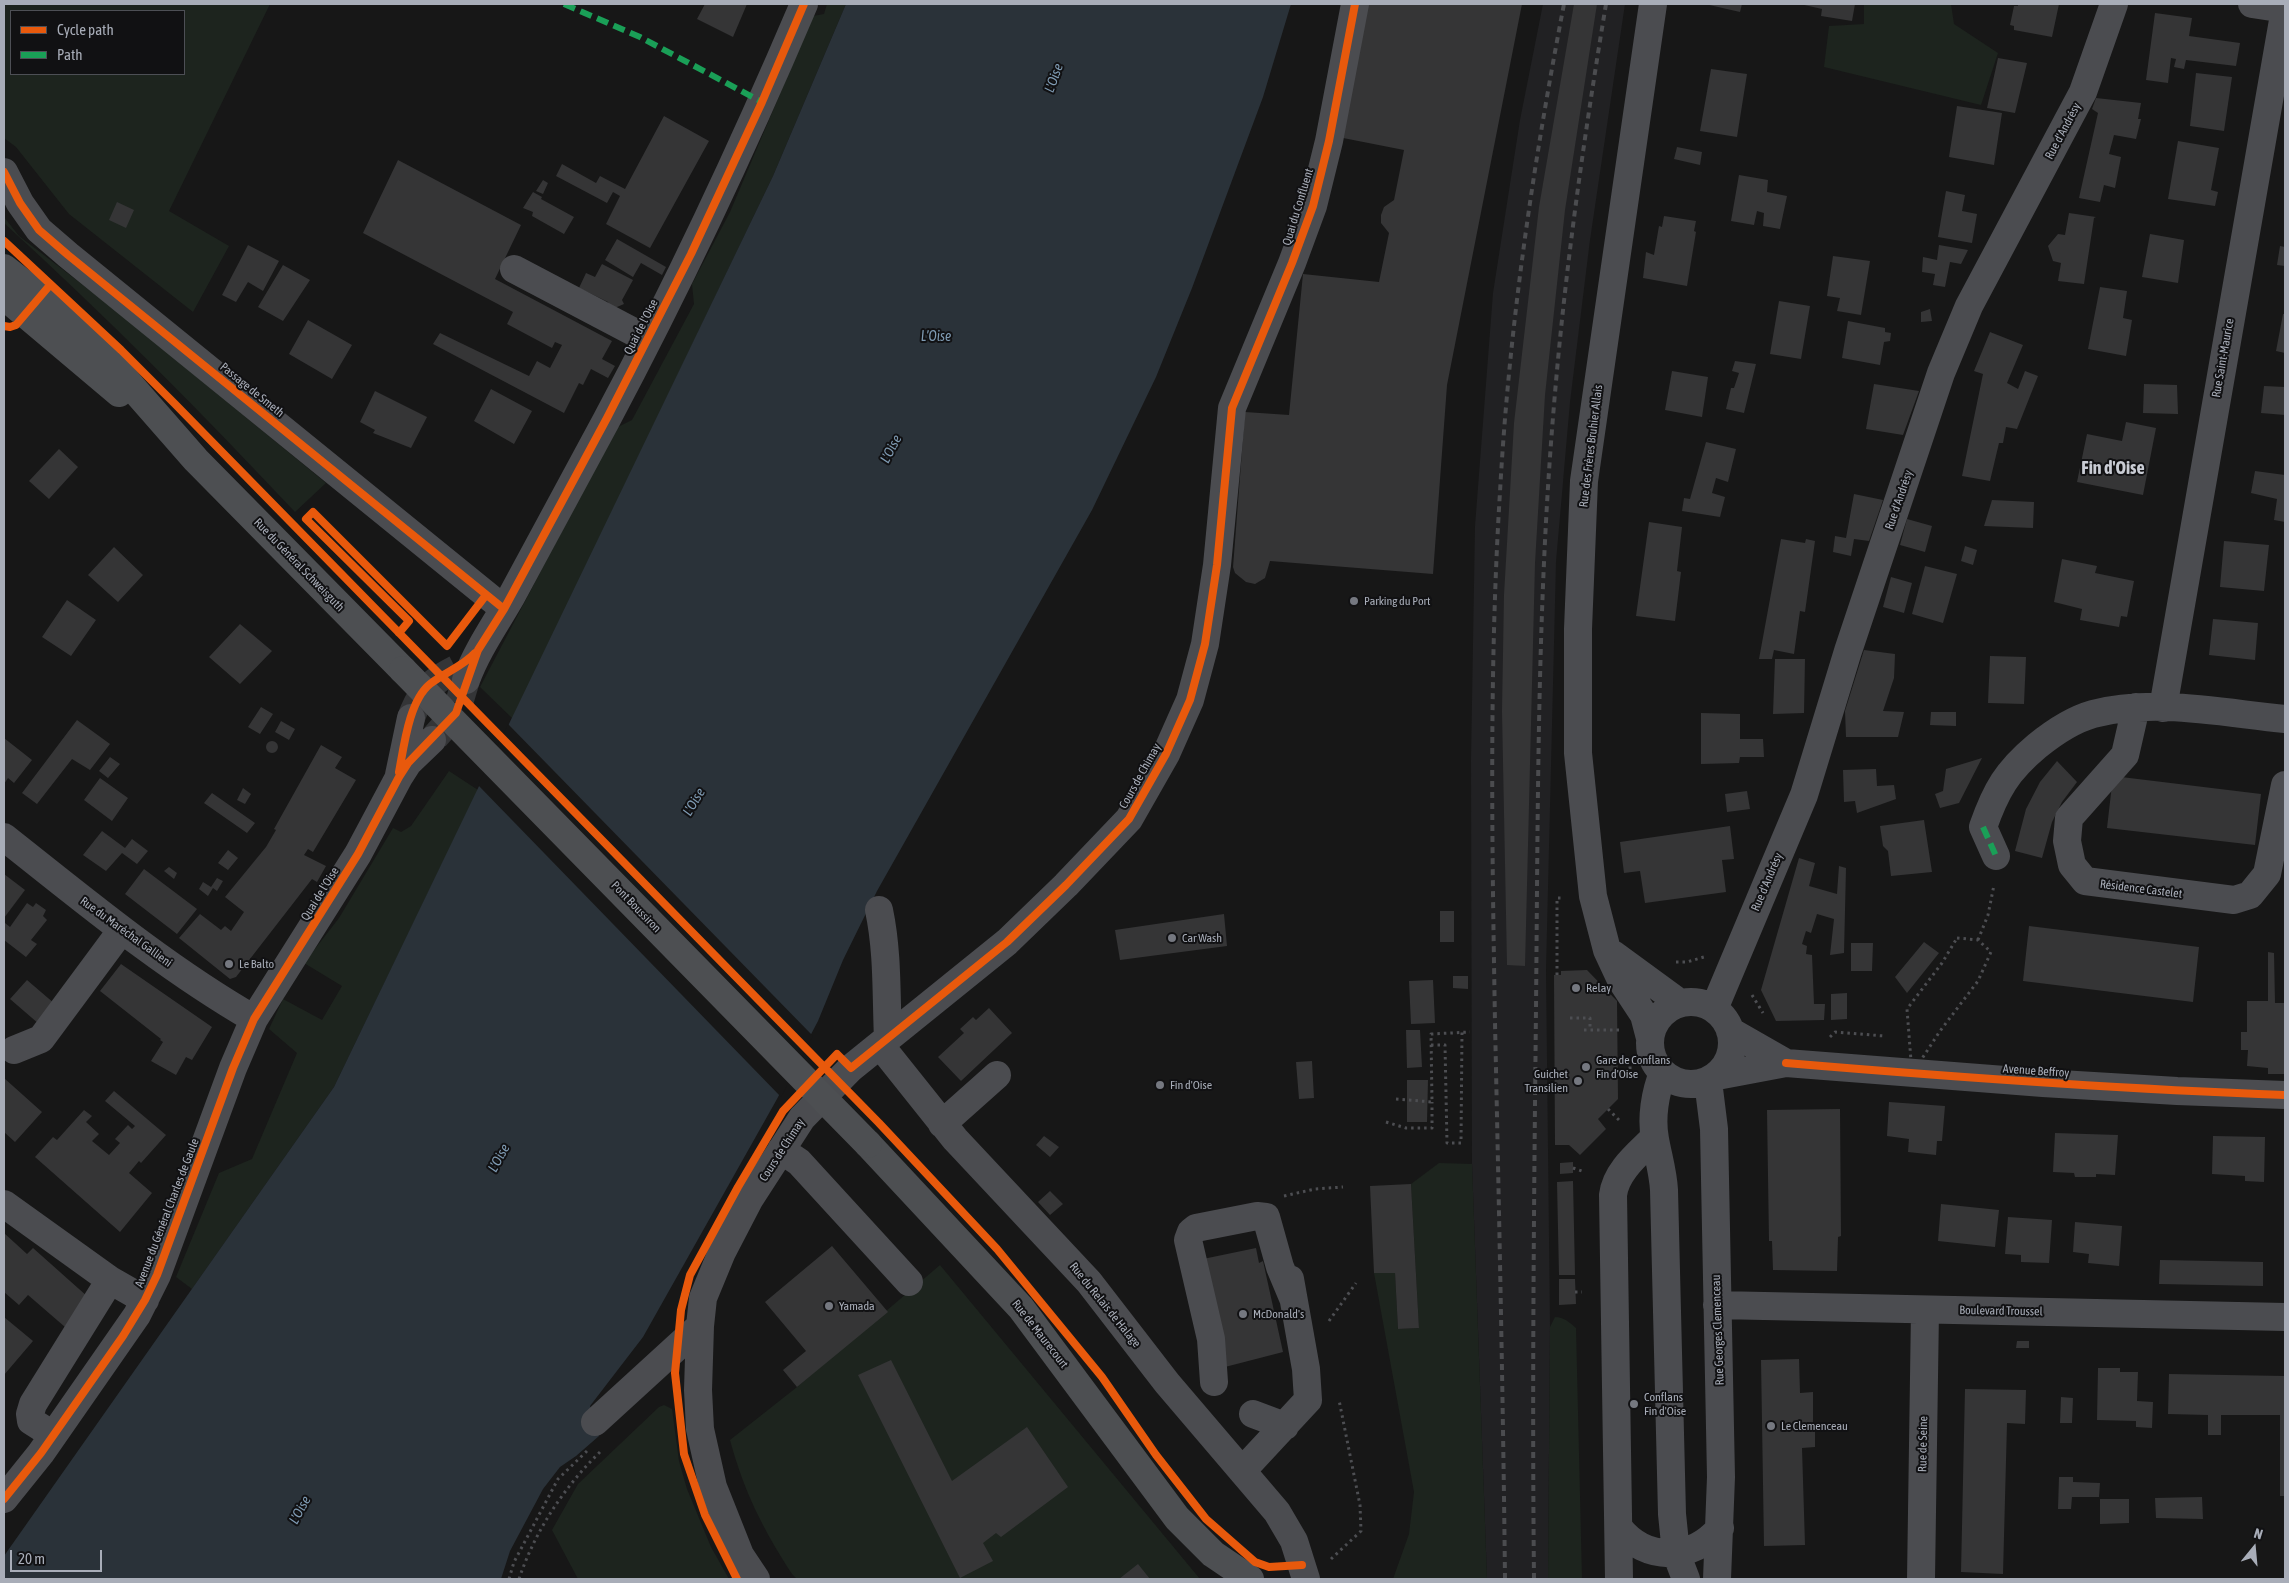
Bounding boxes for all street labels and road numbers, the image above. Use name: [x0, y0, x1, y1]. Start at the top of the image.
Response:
street label: Rue d'Andrésy: [2042, 100, 2084, 162]
street label: Quai du Confluent: [1279, 167, 1317, 247]
street label: Quai de l'Oise: [621, 297, 661, 357]
street label: Rue Saint-Maurice: [2209, 317, 2237, 399]
street label: Passage de Smeth: [217, 360, 287, 420]
street label: Rue des Frères Bruhier Allais: [1576, 384, 1606, 508]
street label: Rue d'Andrésy: [1882, 468, 1916, 532]
street label: Rue du Général Schweisguth: [251, 515, 347, 615]
street label: Cours de Chimay: [1116, 741, 1164, 811]
street label: Rue d'Andrésy: [1748, 851, 1786, 913]
street label: Quai de l'Oise: [298, 865, 342, 923]
street label: Résidence Castelet: [2099, 877, 2183, 901]
street label: Pont Boussiron: [608, 878, 664, 936]
street label: Rue du Maréchal Gallieni: [77, 894, 175, 970]
street label: Avenue Beffroy: [2002, 1061, 2070, 1081]
street label: Cours de Chimay: [756, 1116, 808, 1184]
street label: Avenue du Général Charles de Gaule: [132, 1136, 202, 1290]
street label: Rue du Relais de Halage: [1066, 1260, 1144, 1350]
street label: Rue Georges Clemenceau: [1709, 1274, 1727, 1386]
street label: Rue de Maurecourt: [1009, 1297, 1071, 1371]
street label: Boulevard Troussel: [1959, 1303, 2043, 1319]
street label: Rue de Seine: [1915, 1416, 1931, 1472]

